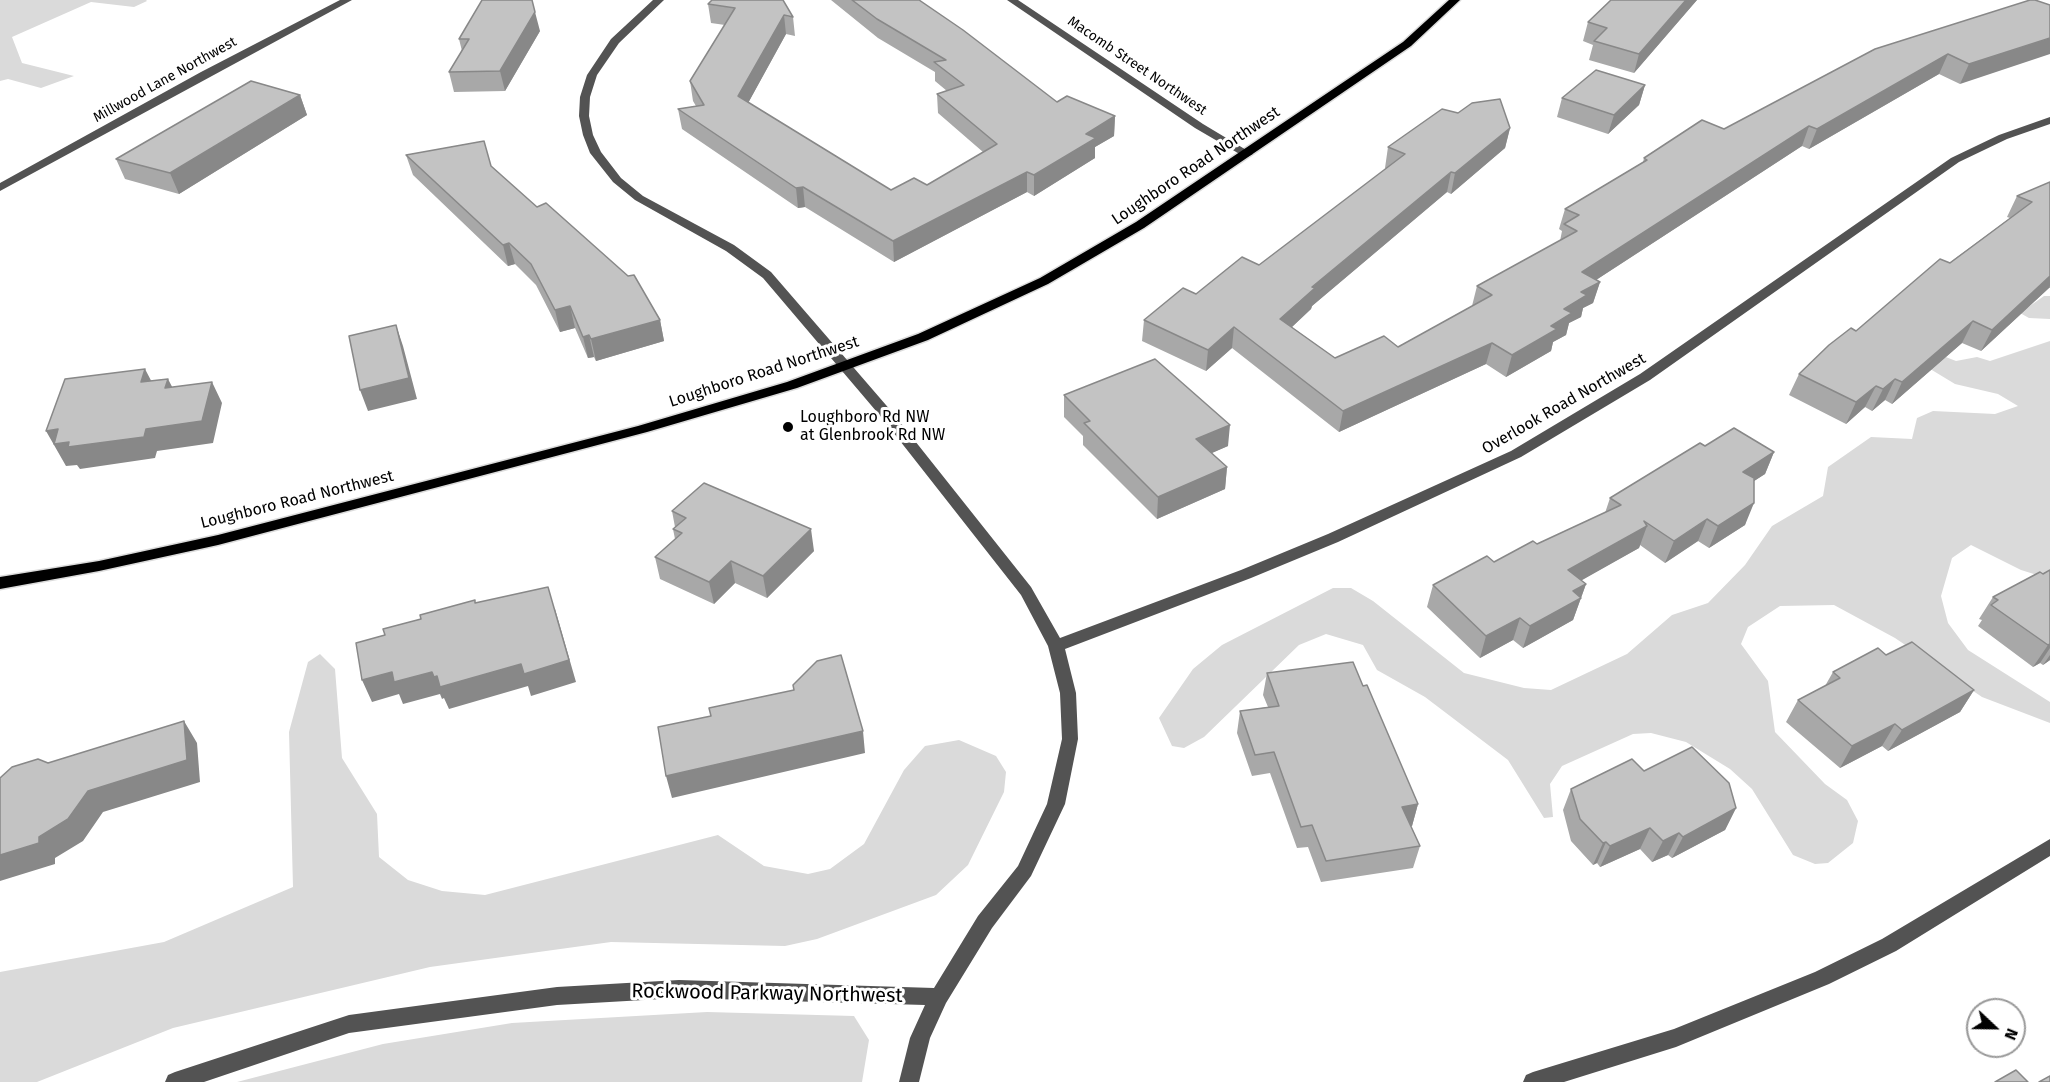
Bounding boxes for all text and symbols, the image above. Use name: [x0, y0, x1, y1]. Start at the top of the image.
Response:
street label: Macomb Street Northwest: [1064, 13, 1210, 119]
street label: Millwood Lane Northwest: [90, 34, 240, 126]
street label: Loughboro Road Northwest: [1108, 103, 1284, 229]
street label: Loughboro Road Northwest: [667, 332, 861, 412]
street label: Overlook Road Northwest: [1479, 349, 1649, 459]
place label: Loughboro Rd NW at Glenbrook Rd NW: [800, 408, 945, 446]
marker: Loughboro Rd NW at Glenbrook Rd NW: [781, 420, 795, 434]
street label: Loughboro Road Northwest: [199, 467, 395, 533]
street label: Rockwood Parkway Northwest: [631, 980, 903, 1008]
north arrow: [1966, 998, 2026, 1058]
text: N: [2001, 1026, 2022, 1043]

